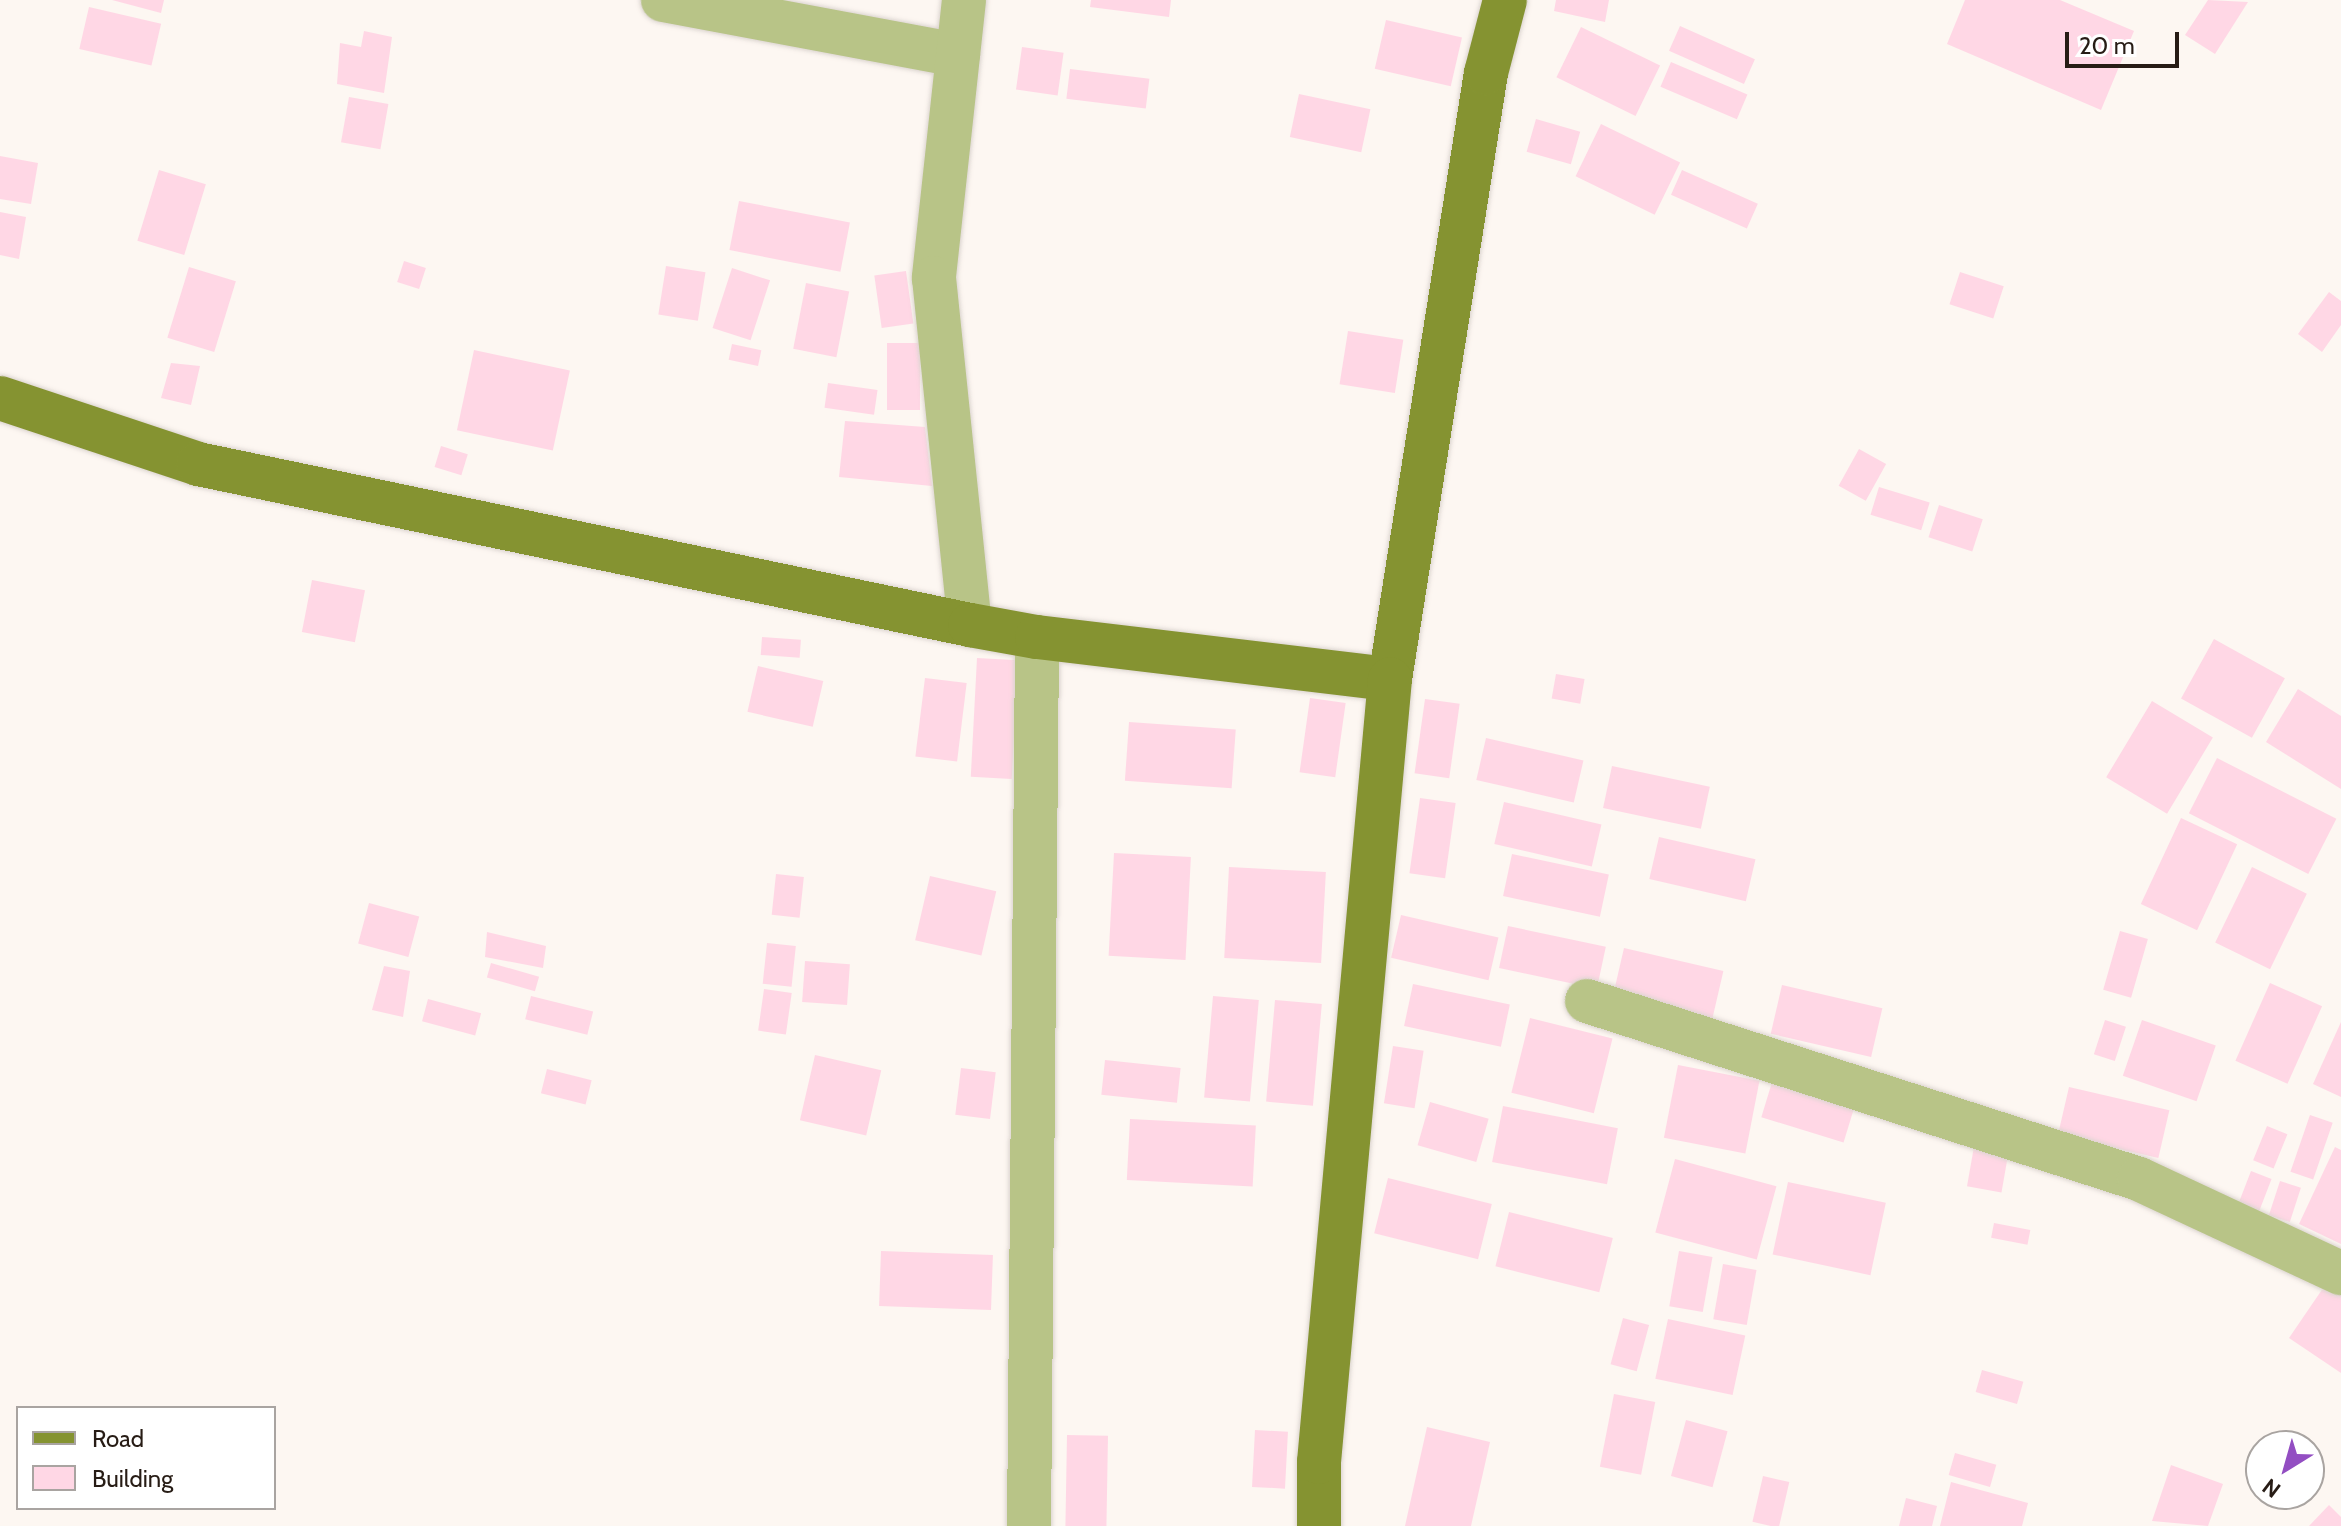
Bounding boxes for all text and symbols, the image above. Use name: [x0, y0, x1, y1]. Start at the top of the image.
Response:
scale bar: [2069, 16, 2183, 66]
text: 20 m: [2079, 31, 2135, 60]
legend: [16, 1406, 276, 1510]
text: Road: [92, 1424, 144, 1453]
north arrow: [2245, 1430, 2325, 1510]
text: Building: [92, 1464, 173, 1493]
text: N: [2257, 1473, 2286, 1503]

